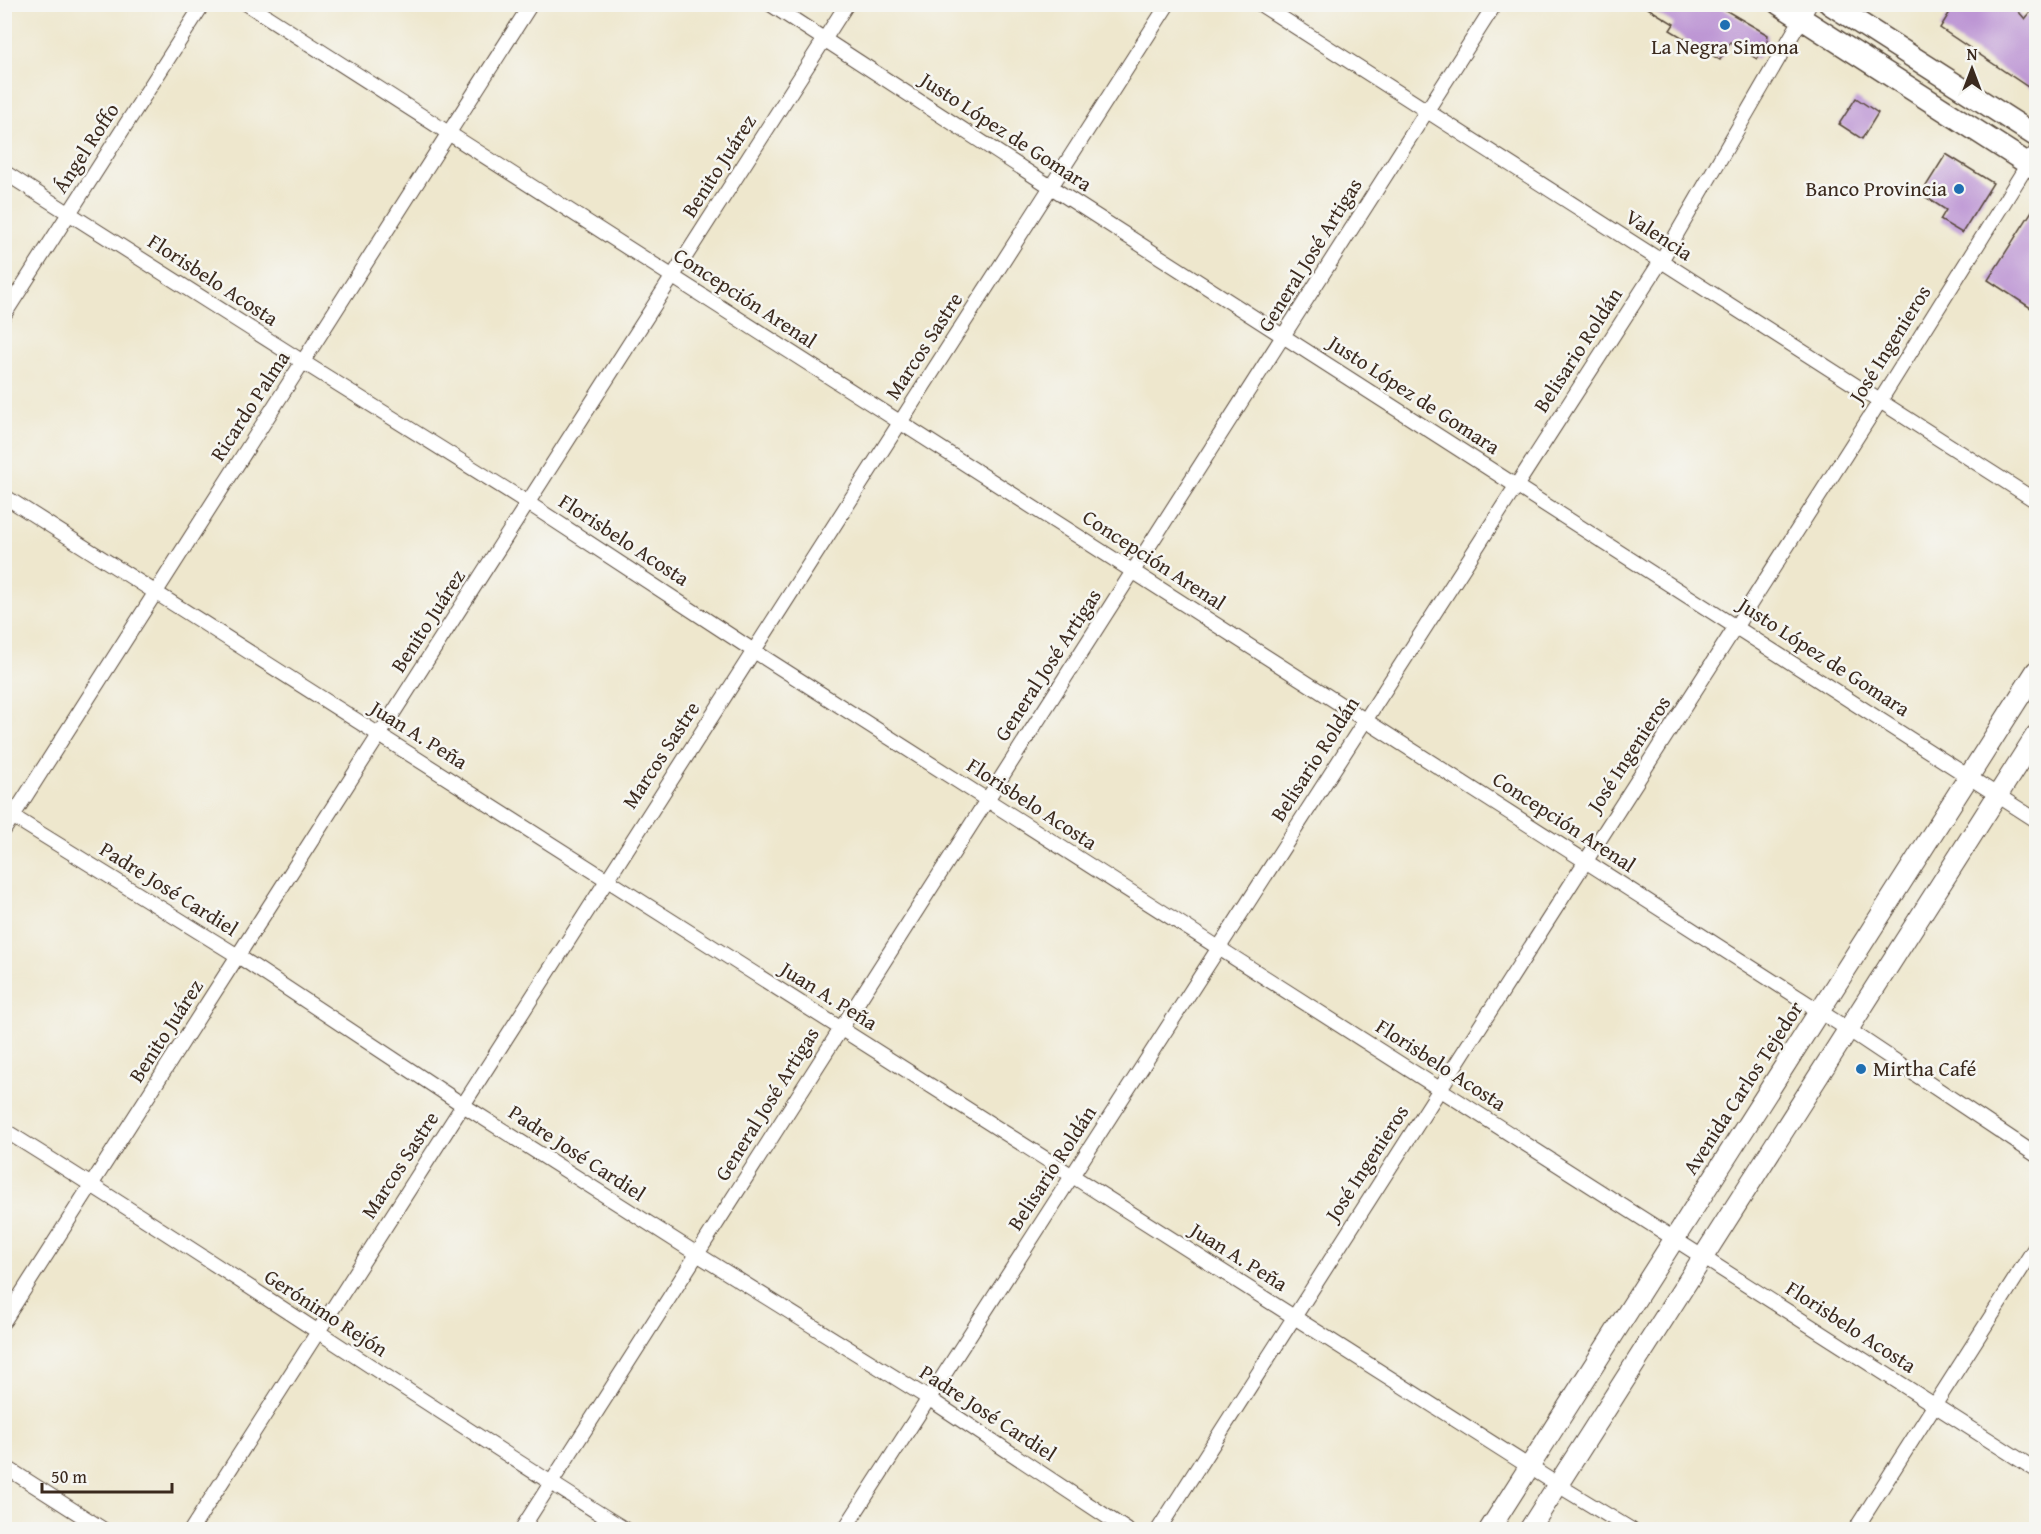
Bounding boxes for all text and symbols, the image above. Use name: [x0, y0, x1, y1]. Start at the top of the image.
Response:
marker: La Negra Simona: [1718, 18, 1732, 32]
place label: La Negra Simona: [1651, 31, 1799, 62]
north arrow: [1942, 39, 2002, 99]
text: N: [1967, 42, 1978, 66]
street label: Justo López de Gomara: [912, 63, 1098, 199]
street label: Ángel Roffo: [45, 96, 126, 199]
street label: Benito Juárez: [674, 108, 764, 223]
street label: General José Artigas: [1250, 172, 1369, 338]
place label: Banco Provincia: [1806, 173, 1947, 204]
marker: Banco Provincia: [1952, 182, 1966, 196]
street label: Valencia: [1619, 201, 1699, 268]
street label: Florisbelo Acosta: [142, 226, 285, 334]
street label: Concepción Arenal: [668, 240, 823, 356]
street label: José Ingenieros: [1839, 279, 1938, 411]
street label: Belisario Roldán: [1526, 281, 1630, 418]
street label: Marcos Sastre: [877, 286, 970, 406]
street label: Justo López de Gomara: [1320, 326, 1506, 462]
street label: Ricardo Palma: [202, 344, 297, 467]
street label: Florisbelo Acosta: [553, 486, 696, 594]
street label: Concepción Arenal: [1077, 502, 1232, 618]
street label: Benito Juárez: [383, 563, 473, 678]
street label: General José Artigas: [987, 582, 1109, 747]
street label: Justo López de Gomara: [1730, 588, 1916, 724]
street label: José Ingenieros: [1578, 689, 1678, 821]
street label: Belisario Roldán: [1263, 690, 1367, 827]
street label: Juan A. Peña: [362, 691, 474, 777]
street label: Marcos Sastre: [614, 695, 707, 815]
street label: Florisbelo Acosta: [961, 750, 1104, 858]
street label: Concepción Arenal: [1487, 764, 1642, 880]
street label: Padre José Cardiel: [94, 834, 245, 944]
street label: Juan A. Peña: [772, 952, 884, 1038]
street label: Benito Juárez: [121, 973, 211, 1088]
street label: Avenida Carlos Tejedor: [1675, 995, 1811, 1181]
street label: Florisbelo Acosta: [1370, 1011, 1513, 1119]
street label: General José Artigas: [707, 1021, 826, 1187]
place label: Mirtha Café: [1873, 1053, 1977, 1084]
marker: Mirtha Café: [1854, 1062, 1868, 1076]
street label: Padre José Cardiel: [503, 1097, 652, 1209]
street label: José Ingenieros: [1316, 1098, 1416, 1230]
street label: Belisario Roldán: [1000, 1099, 1104, 1236]
street label: Marcos Sastre: [353, 1105, 446, 1225]
street label: Juan A. Peña: [1182, 1213, 1294, 1299]
street label: Gerónimo Rejón: [258, 1261, 394, 1364]
street label: Florisbelo Acosta: [1780, 1273, 1923, 1381]
street label: Padre José Cardiel: [914, 1357, 1063, 1469]
scale bar: [42, 1456, 172, 1494]
text: 50 m: [51, 1463, 87, 1490]

